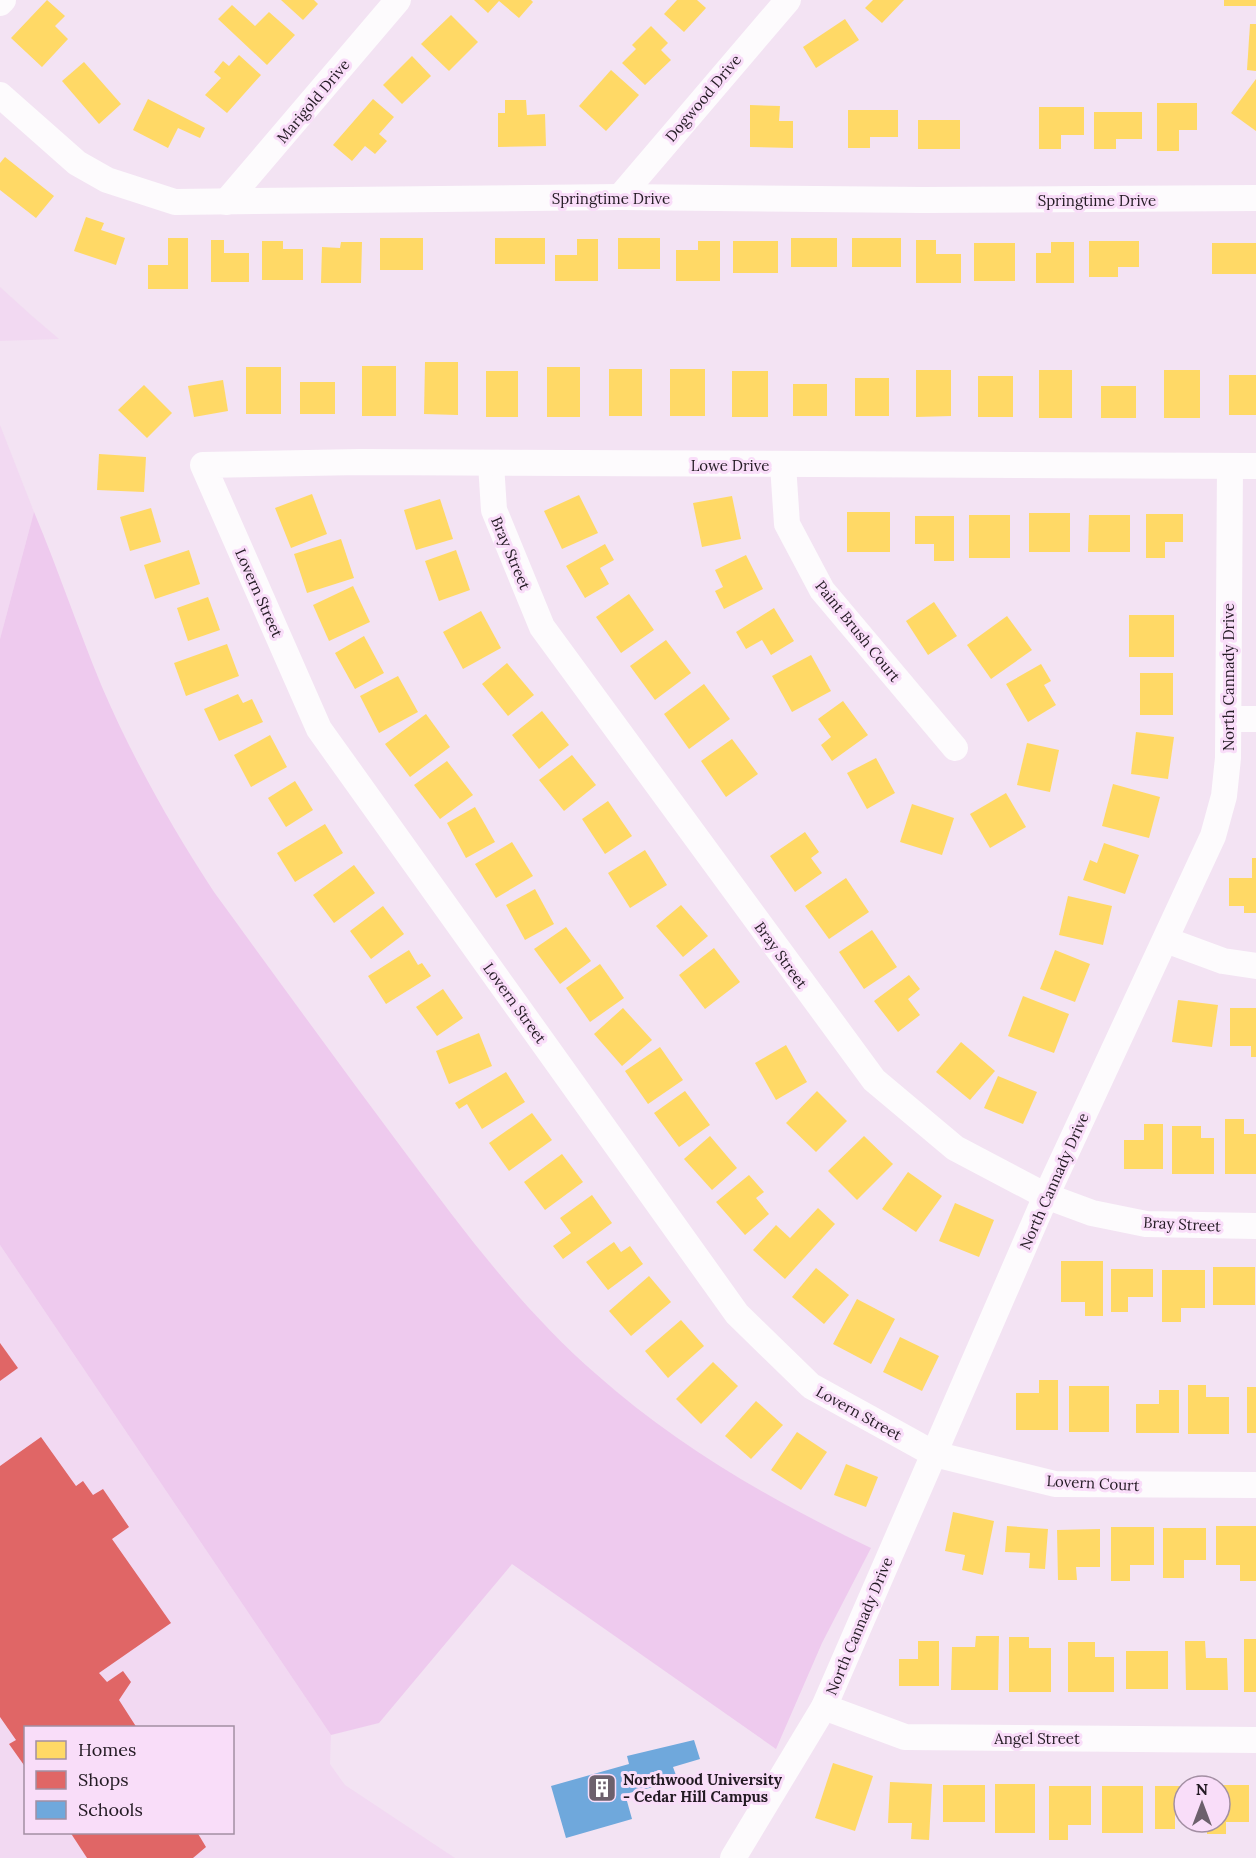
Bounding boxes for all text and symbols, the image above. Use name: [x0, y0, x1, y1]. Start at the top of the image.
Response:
street label: Dogwood Drive: [661, 50, 745, 146]
street label: Marigold Drive: [272, 55, 354, 147]
street label: Springtime Drive: [552, 189, 670, 208]
street label: Springtime Drive: [1038, 191, 1156, 210]
street label: Lowe Drive: [691, 456, 769, 475]
street label: Bray Street: [487, 514, 535, 593]
street label: Lovern Street: [231, 546, 287, 640]
street label: Paint Brush Court: [811, 577, 905, 686]
street label: North Cannady Drive: [1219, 603, 1238, 751]
street label: Bray Street: [751, 918, 812, 992]
street label: Lovern Street: [479, 959, 551, 1047]
street label: North Cannady Drive: [1015, 1110, 1093, 1252]
street label: Bray Street: [1143, 1212, 1221, 1236]
street label: Lovern Street: [813, 1382, 905, 1444]
street label: Lovern Court: [1046, 1471, 1140, 1495]
street label: North Cannady Drive: [821, 1554, 897, 1698]
legend: [24, 1726, 234, 1834]
street label: Angel Street: [993, 1729, 1080, 1748]
text: Homes: [78, 1738, 136, 1761]
text: Shops: [78, 1768, 129, 1791]
place label: Northwood University - Cedar Hill Campus: [623, 1770, 783, 1806]
building icon: Northwood University - Cedar Hill Campus: [586, 1772, 618, 1804]
north arrow: [1172, 1774, 1232, 1834]
text: N: [1196, 1779, 1208, 1799]
text: Schools: [78, 1798, 143, 1821]

